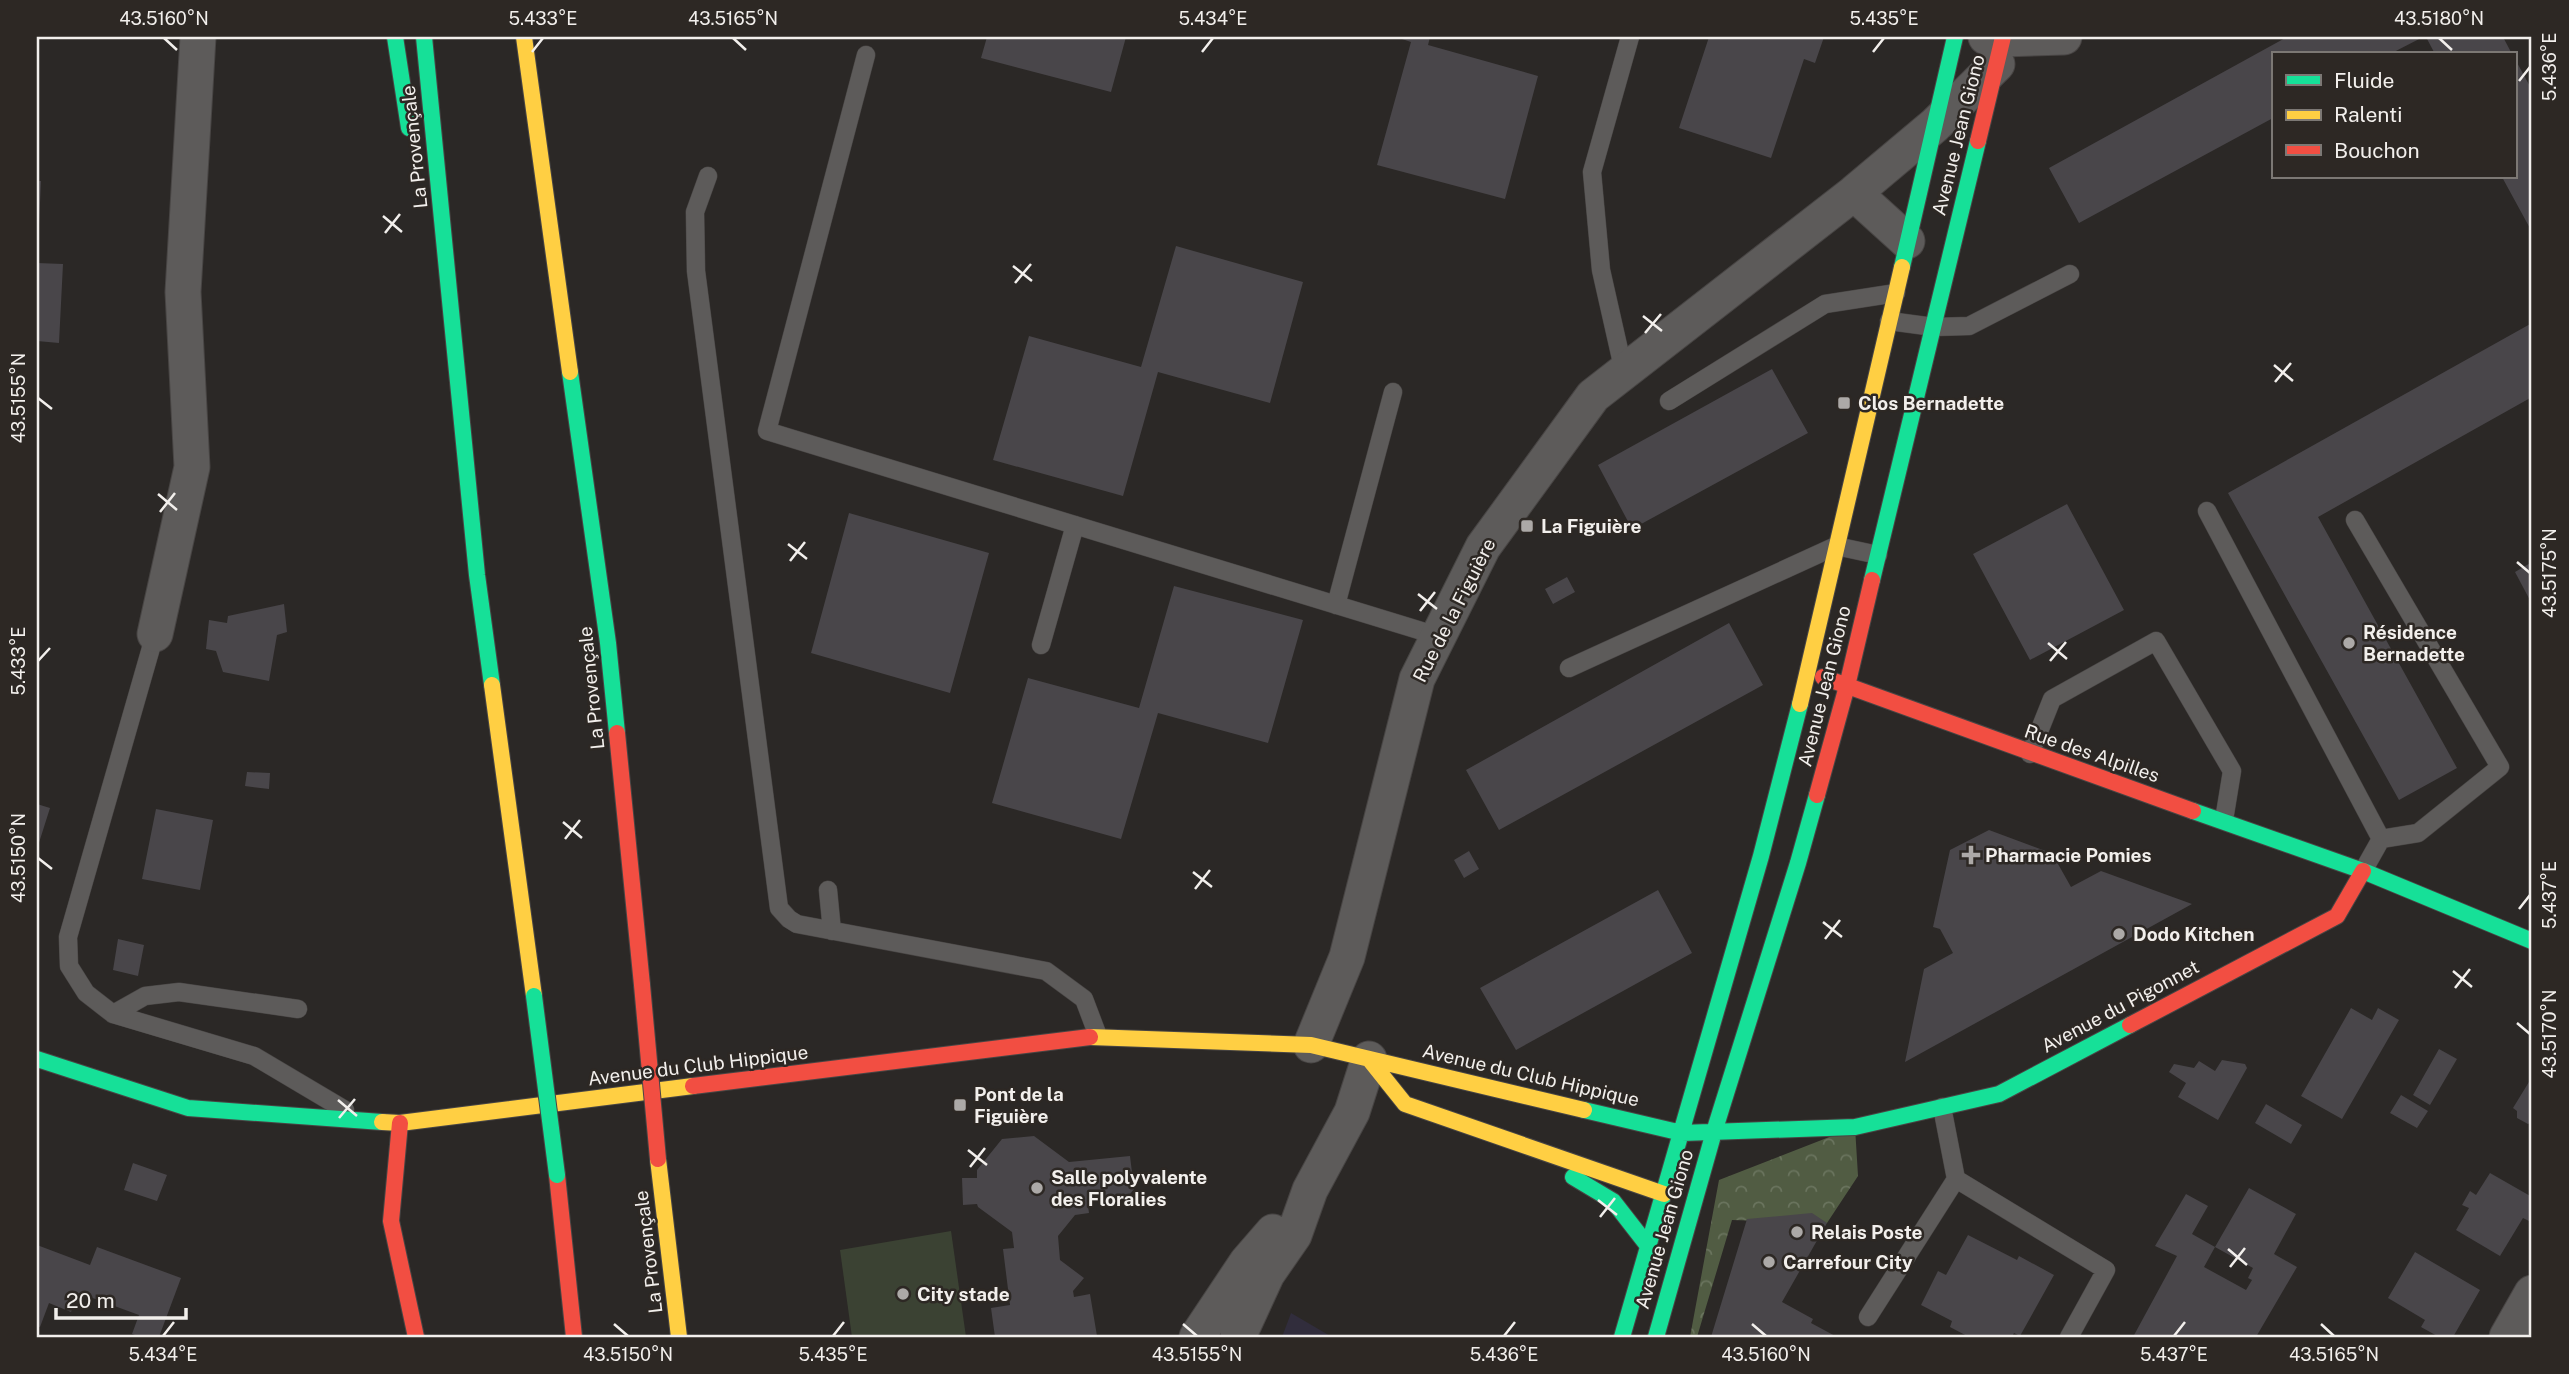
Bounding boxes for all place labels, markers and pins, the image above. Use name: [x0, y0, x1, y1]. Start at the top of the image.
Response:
place label: Clos Bernadette: [1858, 392, 2004, 414]
marker: Clos Bernadette: [1836, 395, 1852, 411]
place label: La Figuière: [1541, 515, 1641, 537]
marker: La Figuière: [1519, 518, 1535, 534]
place label: Résidence Bernadette: [2363, 621, 2465, 665]
marker: Résidence Bernadette: [2341, 635, 2357, 651]
place label: Pharmacie Pomies: [1985, 844, 2152, 866]
marker: Pharmacie Pomies: [1963, 847, 1979, 863]
place label: Dodo Kitchen: [2133, 923, 2254, 945]
marker: Dodo Kitchen: [2111, 926, 2127, 942]
place label: Pont de la Figuière: [974, 1083, 1064, 1127]
marker: Pont de la Figuière: [952, 1097, 968, 1113]
place label: Salle polyvalente des Floralies: [1051, 1166, 1207, 1210]
marker: Salle polyvalente des Floralies: [1029, 1180, 1045, 1196]
place label: Relais Poste: [1811, 1221, 1923, 1243]
marker: Relais Poste: [1789, 1224, 1805, 1240]
place label: Carrefour City: [1783, 1251, 1913, 1273]
marker: Carrefour City: [1761, 1254, 1777, 1270]
place label: City stade: [917, 1283, 1010, 1305]
marker: City stade: [895, 1286, 911, 1302]

